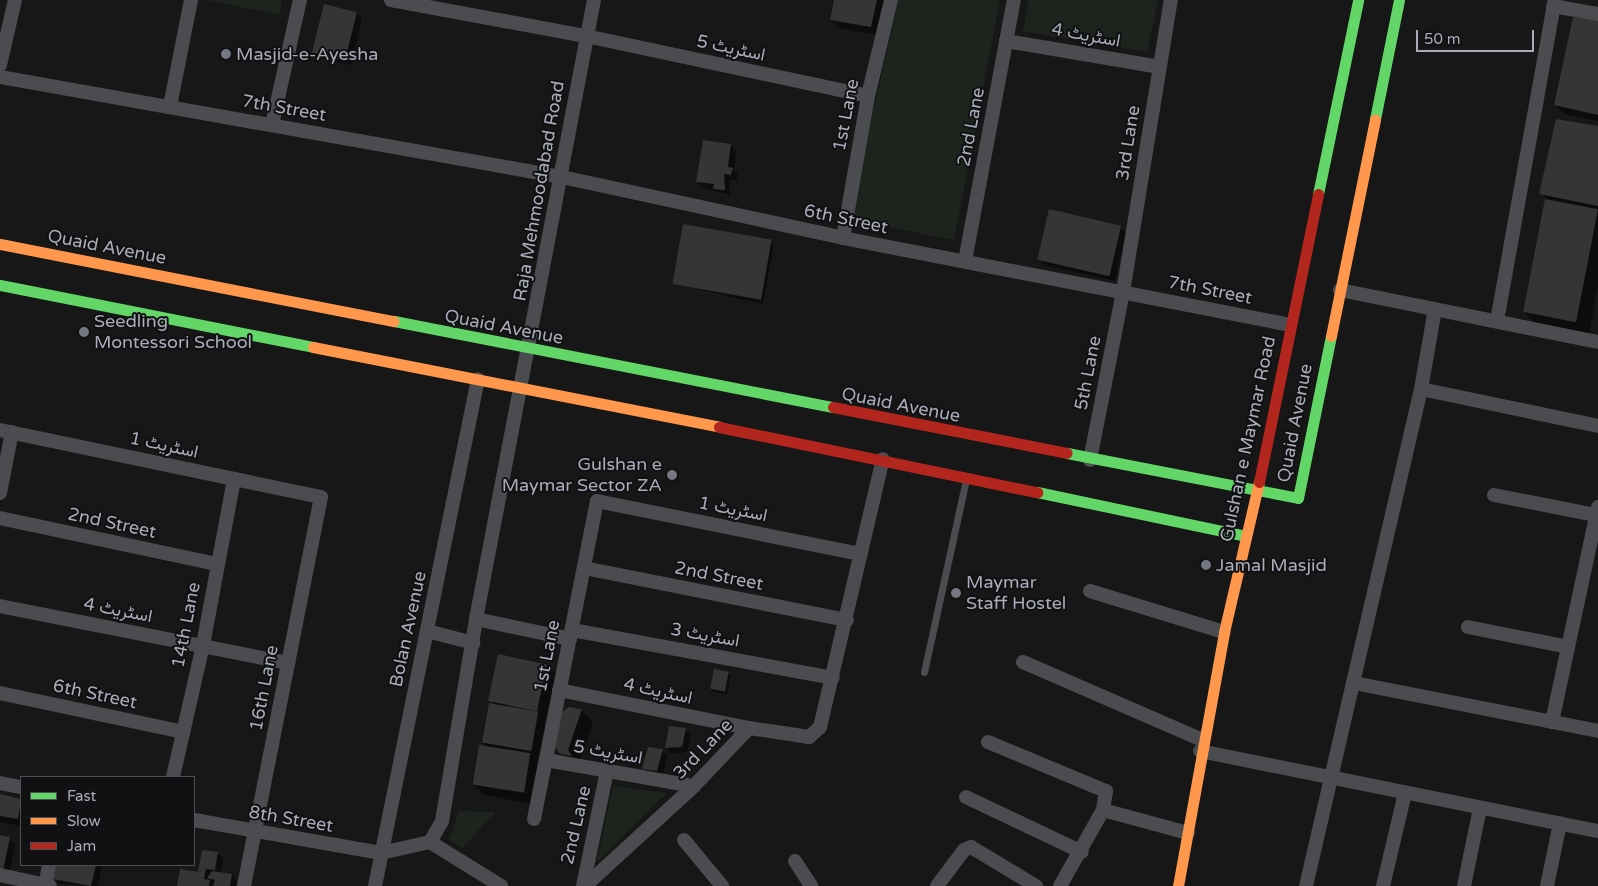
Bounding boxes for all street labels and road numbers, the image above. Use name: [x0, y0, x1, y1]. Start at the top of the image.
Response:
street label: اسٹریٹ 4: [1050, 18, 1122, 52]
street label: اسٹریٹ 5: [695, 30, 767, 66]
street label: 1st Lane: [828, 77, 864, 153]
street label: Raja Mehmoodabad Road: [509, 79, 569, 303]
street label: 2nd Lane: [953, 86, 989, 168]
street label: 7th Street: [240, 90, 328, 126]
street label: 3rd Lane: [1111, 104, 1145, 182]
street label: 6th Street: [802, 200, 890, 238]
street label: Quaid Avenue: [46, 225, 168, 269]
street label: 7th Street: [1166, 271, 1254, 309]
street label: Quaid Avenue: [443, 305, 565, 349]
street label: 5th Lane: [1070, 334, 1106, 412]
street label: Gulshan e Maymar Road: [1216, 334, 1280, 544]
street label: Quaid Avenue: [1273, 362, 1317, 484]
street label: Quaid Avenue: [840, 383, 962, 427]
street label: اسٹریٹ 1: [128, 427, 200, 463]
street label: اسٹریٹ 1: [697, 492, 769, 526]
street label: 2nd Street: [66, 503, 158, 543]
street label: 2nd Street: [673, 557, 765, 595]
street label: Bolan Avenue: [385, 569, 431, 689]
street label: 14th Lane: [167, 580, 205, 670]
street label: اسٹریٹ 4: [82, 593, 154, 627]
street label: 1st Lane: [529, 618, 565, 694]
street label: اسٹریٹ 3: [669, 618, 741, 652]
street label: 16th Lane: [245, 643, 283, 733]
street label: اسٹریٹ 4: [622, 673, 694, 709]
street label: 6th Street: [51, 675, 139, 713]
street label: 3rd Lane: [669, 714, 737, 784]
street label: اسٹریٹ 5: [572, 735, 644, 769]
street label: 2nd Lane: [556, 784, 596, 866]
street label: 8th Street: [247, 801, 335, 837]

